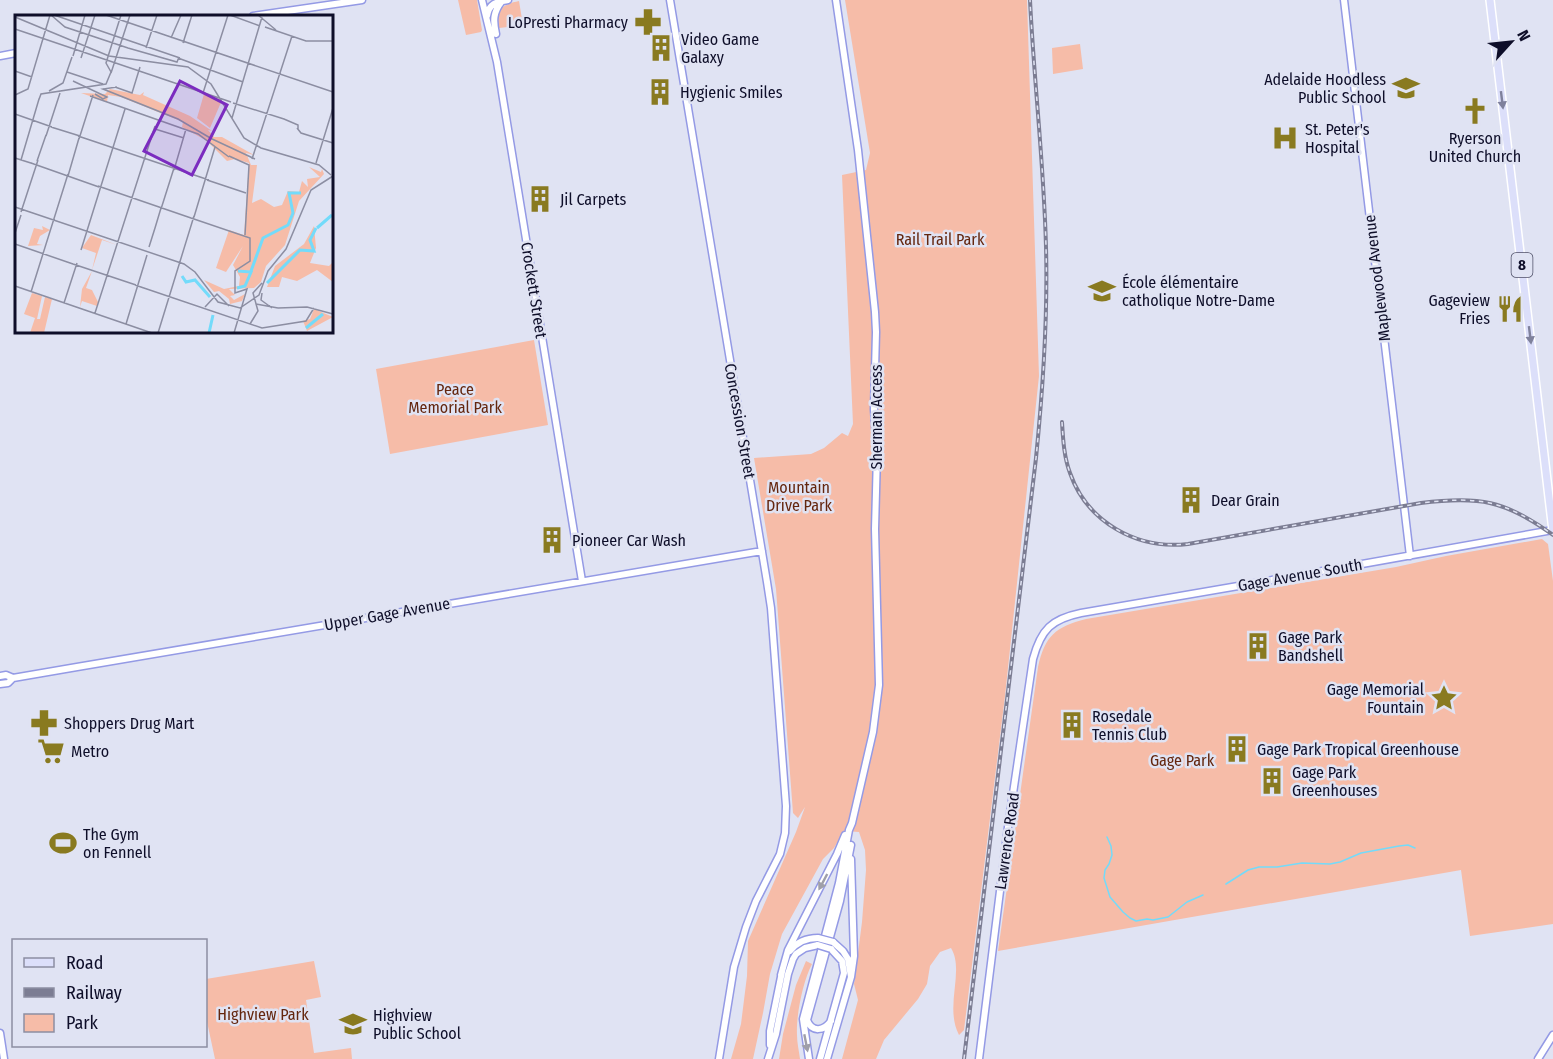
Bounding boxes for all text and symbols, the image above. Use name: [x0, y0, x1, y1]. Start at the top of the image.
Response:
pharmacy icon: LoPresti Pharmacy: [633, 7, 663, 37]
north arrow: [1481, 12, 1541, 72]
place label: LoPresti Pharmacy: [508, 13, 629, 32]
inset map: [15, 15, 333, 333]
text: N: [1513, 27, 1535, 44]
place label: Video Game Galaxy: [681, 30, 759, 67]
building icon: Video Game Galaxy: [646, 33, 676, 63]
place label: Adelaide Hoodless Public School: [1264, 70, 1386, 107]
school or university icon: Adelaide Hoodless Public School: [1391, 73, 1421, 103]
building icon: Hygienic Smiles: [645, 77, 675, 107]
place label: Hygienic Smiles: [680, 83, 783, 102]
one-way arrow: [1498, 90, 1507, 109]
church icon: Ryerson United Church: [1460, 96, 1490, 126]
place label: St. Peter's Hospital: [1305, 120, 1370, 157]
hospital icon: St. Peter's Hospital: [1270, 123, 1300, 153]
place label: Ryerson United Church: [1429, 129, 1521, 166]
building icon: Jil Carpets: [525, 184, 555, 214]
place label: Jil Carpets: [560, 190, 626, 209]
street label: Maplewood Avenue: [1360, 213, 1394, 342]
park label: Rail Trail Park: [896, 230, 985, 249]
street label: Crockett Street: [517, 241, 551, 340]
road number: 8: [1512, 253, 1532, 277]
place label: École élémentaire catholique Notre-Dame: [1122, 273, 1275, 310]
school or university icon: École élémentaire catholique Notre-Dame: [1087, 276, 1117, 306]
place label: Gageview Fries: [1429, 291, 1491, 328]
restaurant icon: Gageview Fries: [1495, 294, 1525, 324]
one-way arrow: [1525, 326, 1535, 345]
street label: Concession Street: [721, 362, 760, 481]
street label: Sherman Access: [867, 364, 886, 470]
park label: Peace Memorial Park: [408, 380, 502, 417]
park label: Mountain Drive Park: [766, 478, 833, 515]
building icon: Dear Grain: [1176, 485, 1206, 515]
place label: Dear Grain: [1211, 491, 1280, 510]
building icon: Pioneer Car Wash: [537, 525, 567, 555]
place label: Pioneer Car Wash: [572, 531, 686, 550]
street label: Gage Avenue South: [1236, 555, 1364, 595]
street label: Upper Gage Avenue: [323, 594, 452, 634]
place label: Gage Park Bandshell: [1278, 628, 1343, 665]
building icon: Gage Park Bandshell: [1243, 631, 1273, 661]
place label: Gage Memorial Fountain: [1327, 680, 1424, 717]
place icon: Gage Memorial Fountain: [1429, 683, 1459, 713]
place label: Rosedale Tennis Club: [1092, 707, 1167, 744]
pharmacy icon: Shoppers Drug Mart: [29, 708, 59, 738]
building icon: Rosedale Tennis Club: [1057, 710, 1087, 740]
place label: Shoppers Drug Mart: [64, 714, 195, 733]
building icon: Gage Park Tropical Greenhouse: [1222, 734, 1252, 764]
supermarket icon: Metro: [36, 736, 66, 766]
place label: Gage Park Tropical Greenhouse: [1257, 740, 1459, 759]
place label: Metro: [71, 742, 109, 761]
park label: Gage Park: [1150, 751, 1215, 770]
place label: Gage Park Greenhouses: [1292, 763, 1377, 800]
building icon: Gage Park Greenhouses: [1257, 766, 1287, 796]
street label: Lawrence Road: [991, 791, 1023, 891]
place label: The Gym on Fennell: [83, 825, 151, 862]
sports icon: The Gym on Fennell: [48, 828, 78, 858]
one-way arrow: [818, 874, 828, 891]
legend: [12, 939, 207, 1047]
text: Road: [66, 952, 103, 974]
text: Railway: [66, 982, 122, 1004]
park label: Highview Park: [217, 1005, 309, 1024]
place label: Highview Public School: [373, 1006, 461, 1043]
school or university icon: Highview Public School: [338, 1009, 368, 1039]
text: Park: [66, 1012, 99, 1034]
one-way arrow: [802, 1033, 811, 1052]

